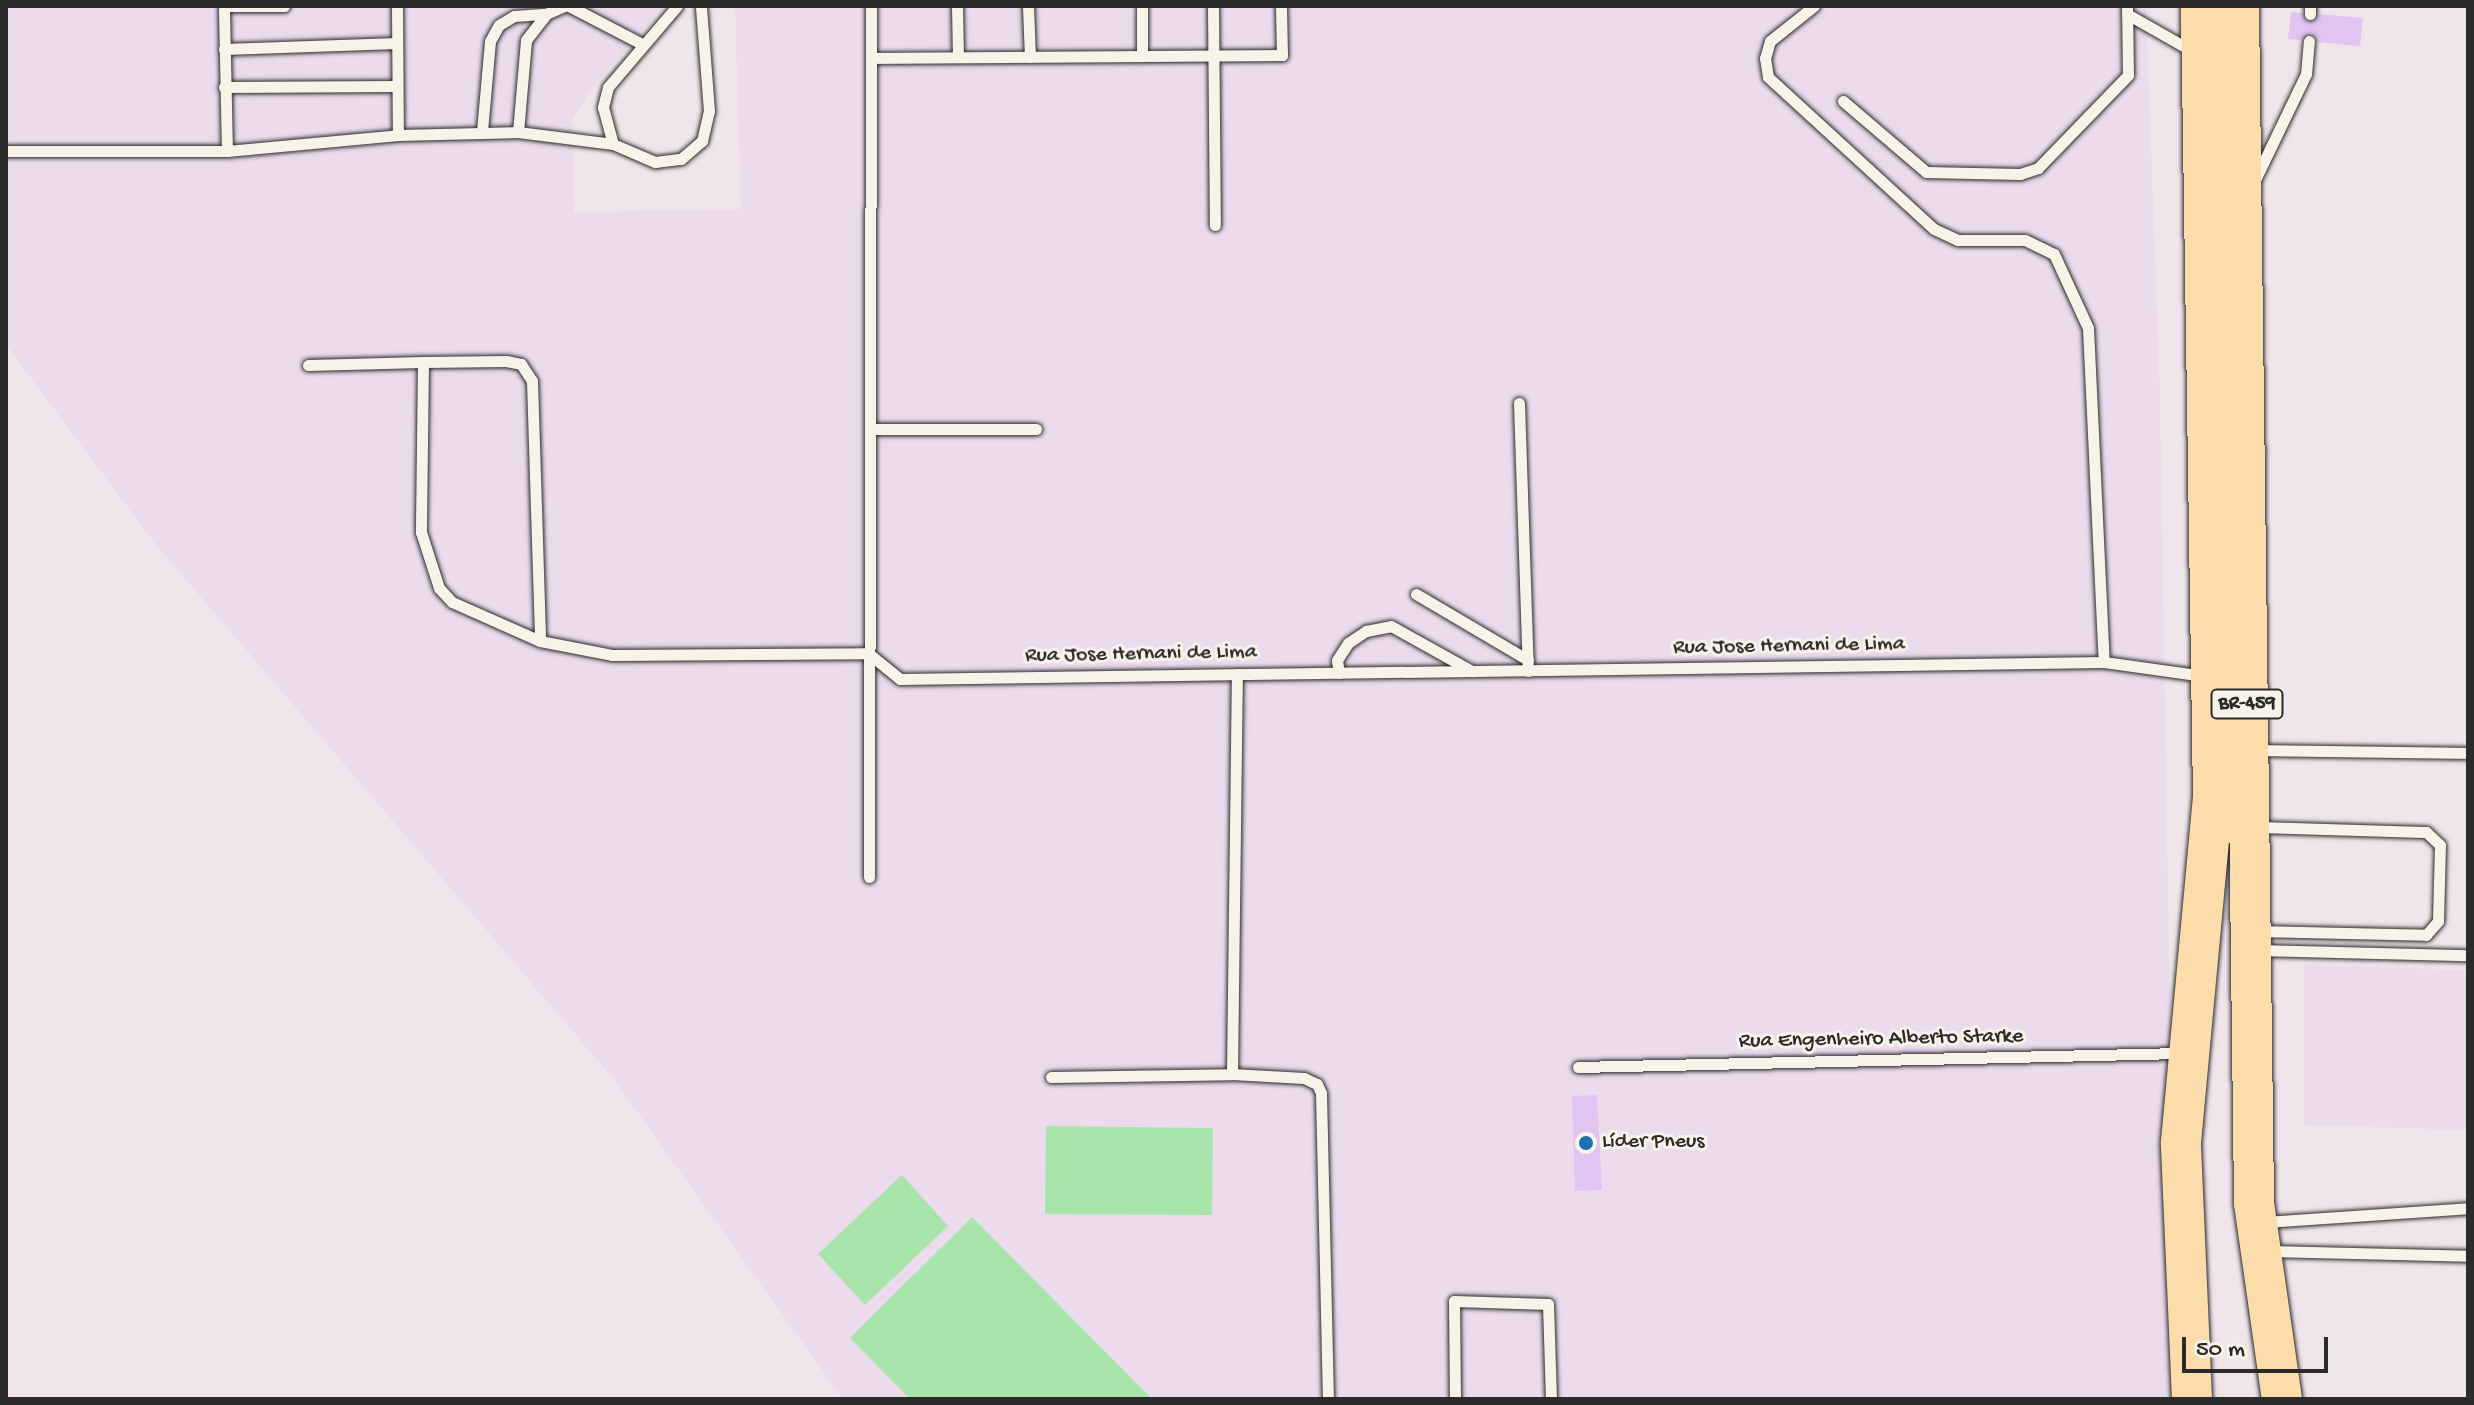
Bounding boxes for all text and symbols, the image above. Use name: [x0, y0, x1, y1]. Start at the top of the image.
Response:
street label: Rua Jose Hernani de Lima: [1673, 632, 1905, 662]
street label: Rua Jose Hernani de Lima: [1025, 640, 1257, 670]
road number: BR-459: [2209, 688, 2285, 720]
street label: Rua Engenheiro Alberto Starke: [1738, 1024, 2024, 1056]
place label: Líder Pneus: [1602, 1130, 1704, 1156]
marker: Líder Pneus: [1577, 1134, 1595, 1152]
scale bar: [2186, 1321, 2332, 1371]
text: 50 m: [2196, 1336, 2245, 1365]

